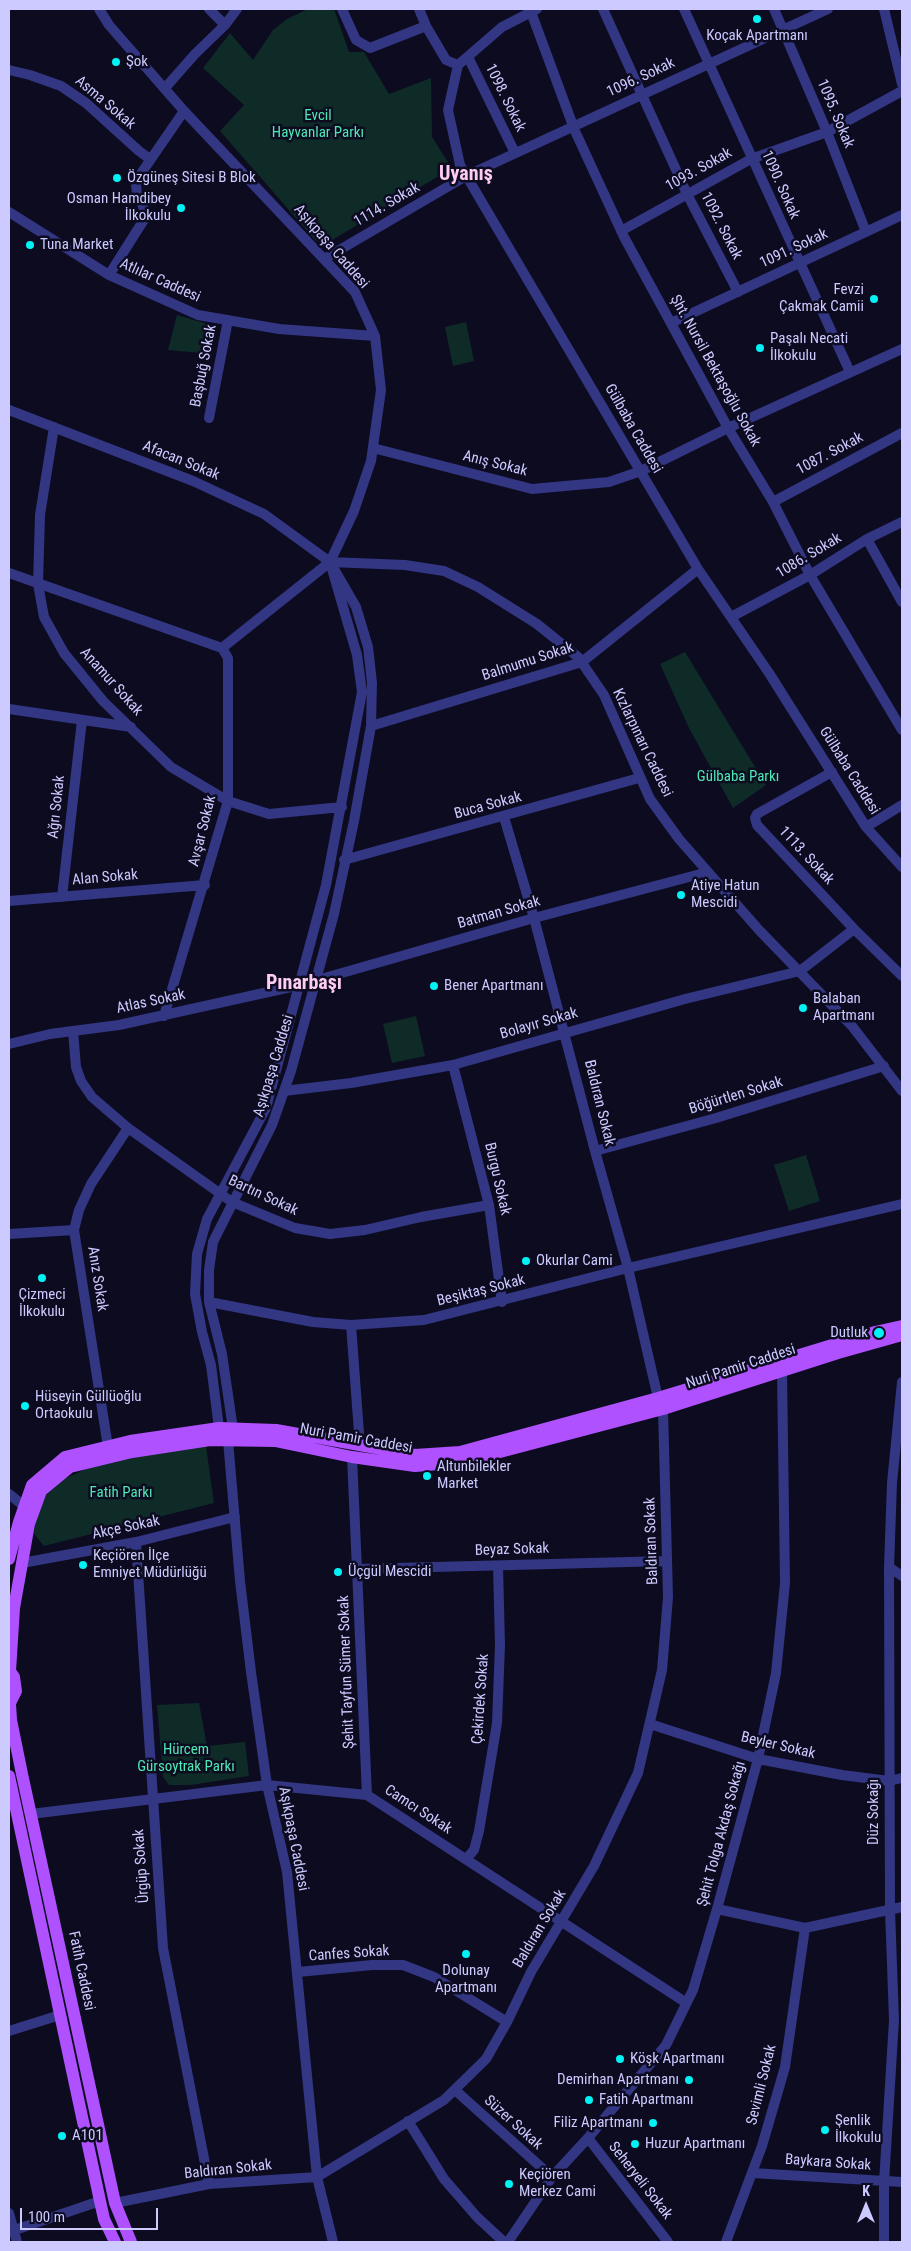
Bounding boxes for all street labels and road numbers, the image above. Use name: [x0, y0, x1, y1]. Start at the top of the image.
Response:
street label: 1096. Sokak: [604, 54, 678, 102]
street label: 1098. Sokak: [481, 61, 529, 135]
street label: Asma Sokak: [71, 73, 139, 133]
street label: 1095. Sokak: [812, 77, 858, 151]
street label: 1093. Sokak: [663, 144, 735, 196]
street label: 1090. Sokak: [757, 148, 803, 222]
street label: 1114. Sokak: [351, 179, 423, 231]
street label: 1092. Sokak: [696, 189, 746, 263]
street label: Aşıkpaşa Caddesi: [290, 201, 372, 293]
street label: 1091. Sokak: [757, 225, 831, 273]
street label: Atlılar Caddesi: [117, 255, 203, 307]
street label: Şht. Nursil Bektaşoğlu Sokak: [666, 292, 764, 450]
street label: Başbuğ Sokak: [187, 323, 221, 409]
street label: Gülbaba Caddesi: [600, 381, 666, 477]
street label: 1087. Sokak: [794, 429, 866, 479]
street label: Afacan Sokak: [140, 437, 222, 485]
street label: Anış Sokak: [461, 447, 529, 481]
street label: 1086. Sokak: [773, 529, 845, 583]
street label: Balmumu Sokak: [480, 639, 576, 685]
street label: Anamur Sokak: [76, 644, 146, 720]
street label: Kızlarpınarı Caddesi: [608, 686, 676, 800]
street label: Gülbaba Caddesi: [815, 724, 883, 818]
street label: Ağrı Sokak: [45, 774, 69, 840]
street label: Buca Sokak: [452, 788, 524, 824]
street label: Avşar Sokak: [185, 794, 221, 868]
street label: 1113. Sokak: [775, 823, 837, 889]
street label: Alan Sokak: [71, 866, 139, 890]
street label: Batman Sokak: [456, 893, 542, 933]
street label: Atlas Sokak: [115, 986, 187, 1018]
street label: Bolayır Sokak: [498, 1004, 580, 1044]
street label: Aşıkpaşa Caddesi: [250, 1013, 298, 1119]
street label: Baldıran Sokak: [580, 1058, 618, 1148]
street label: Böğürtlen Sokak: [687, 1073, 785, 1119]
street label: Burgu Sokak: [480, 1141, 514, 1217]
street label: Bartın Sokak: [225, 1172, 301, 1220]
street label: Anız Sokak: [83, 1245, 111, 1313]
street label: Beşiktaş Sokak: [435, 1271, 527, 1311]
street label: Nuri Pamir Caddesi: [684, 1341, 798, 1393]
street label: Nuri Pamir Caddesi: [298, 1420, 414, 1458]
street label: Baldıran Sokak: [641, 1497, 663, 1585]
street label: Akçe Sokak: [91, 1512, 161, 1544]
street label: Beyaz Sokak: [474, 1540, 550, 1560]
street label: Şehit Tayfun Sümer Sokak: [335, 1595, 359, 1749]
street label: Çekirdek Sokak: [469, 1653, 493, 1745]
street label: Beyler Sokak: [739, 1729, 817, 1763]
street label: Şehit Tolga Akdaş Sokağı: [694, 1759, 750, 1909]
street label: Düz Sokağı: [865, 1779, 883, 1845]
street label: Camcı Sokak: [381, 1782, 455, 1838]
street label: Aşıkpaşa Caddesi: [274, 1785, 312, 1893]
street label: Ürgüp Sokak: [130, 1828, 154, 1904]
street label: Baldıran Sokak: [510, 1887, 570, 1971]
street label: Fatih Caddesi: [64, 1930, 98, 2012]
street label: Canfes Sokak: [308, 1942, 390, 1966]
street label: Sevimli Sokak: [743, 2043, 781, 2127]
street label: Süzer Sokak: [480, 2092, 546, 2154]
street label: Seheryeli Sokak: [604, 2139, 676, 2223]
street label: Baykara Sokak: [784, 2151, 872, 2175]
street label: Baldıran Sokak: [183, 2156, 273, 2184]

